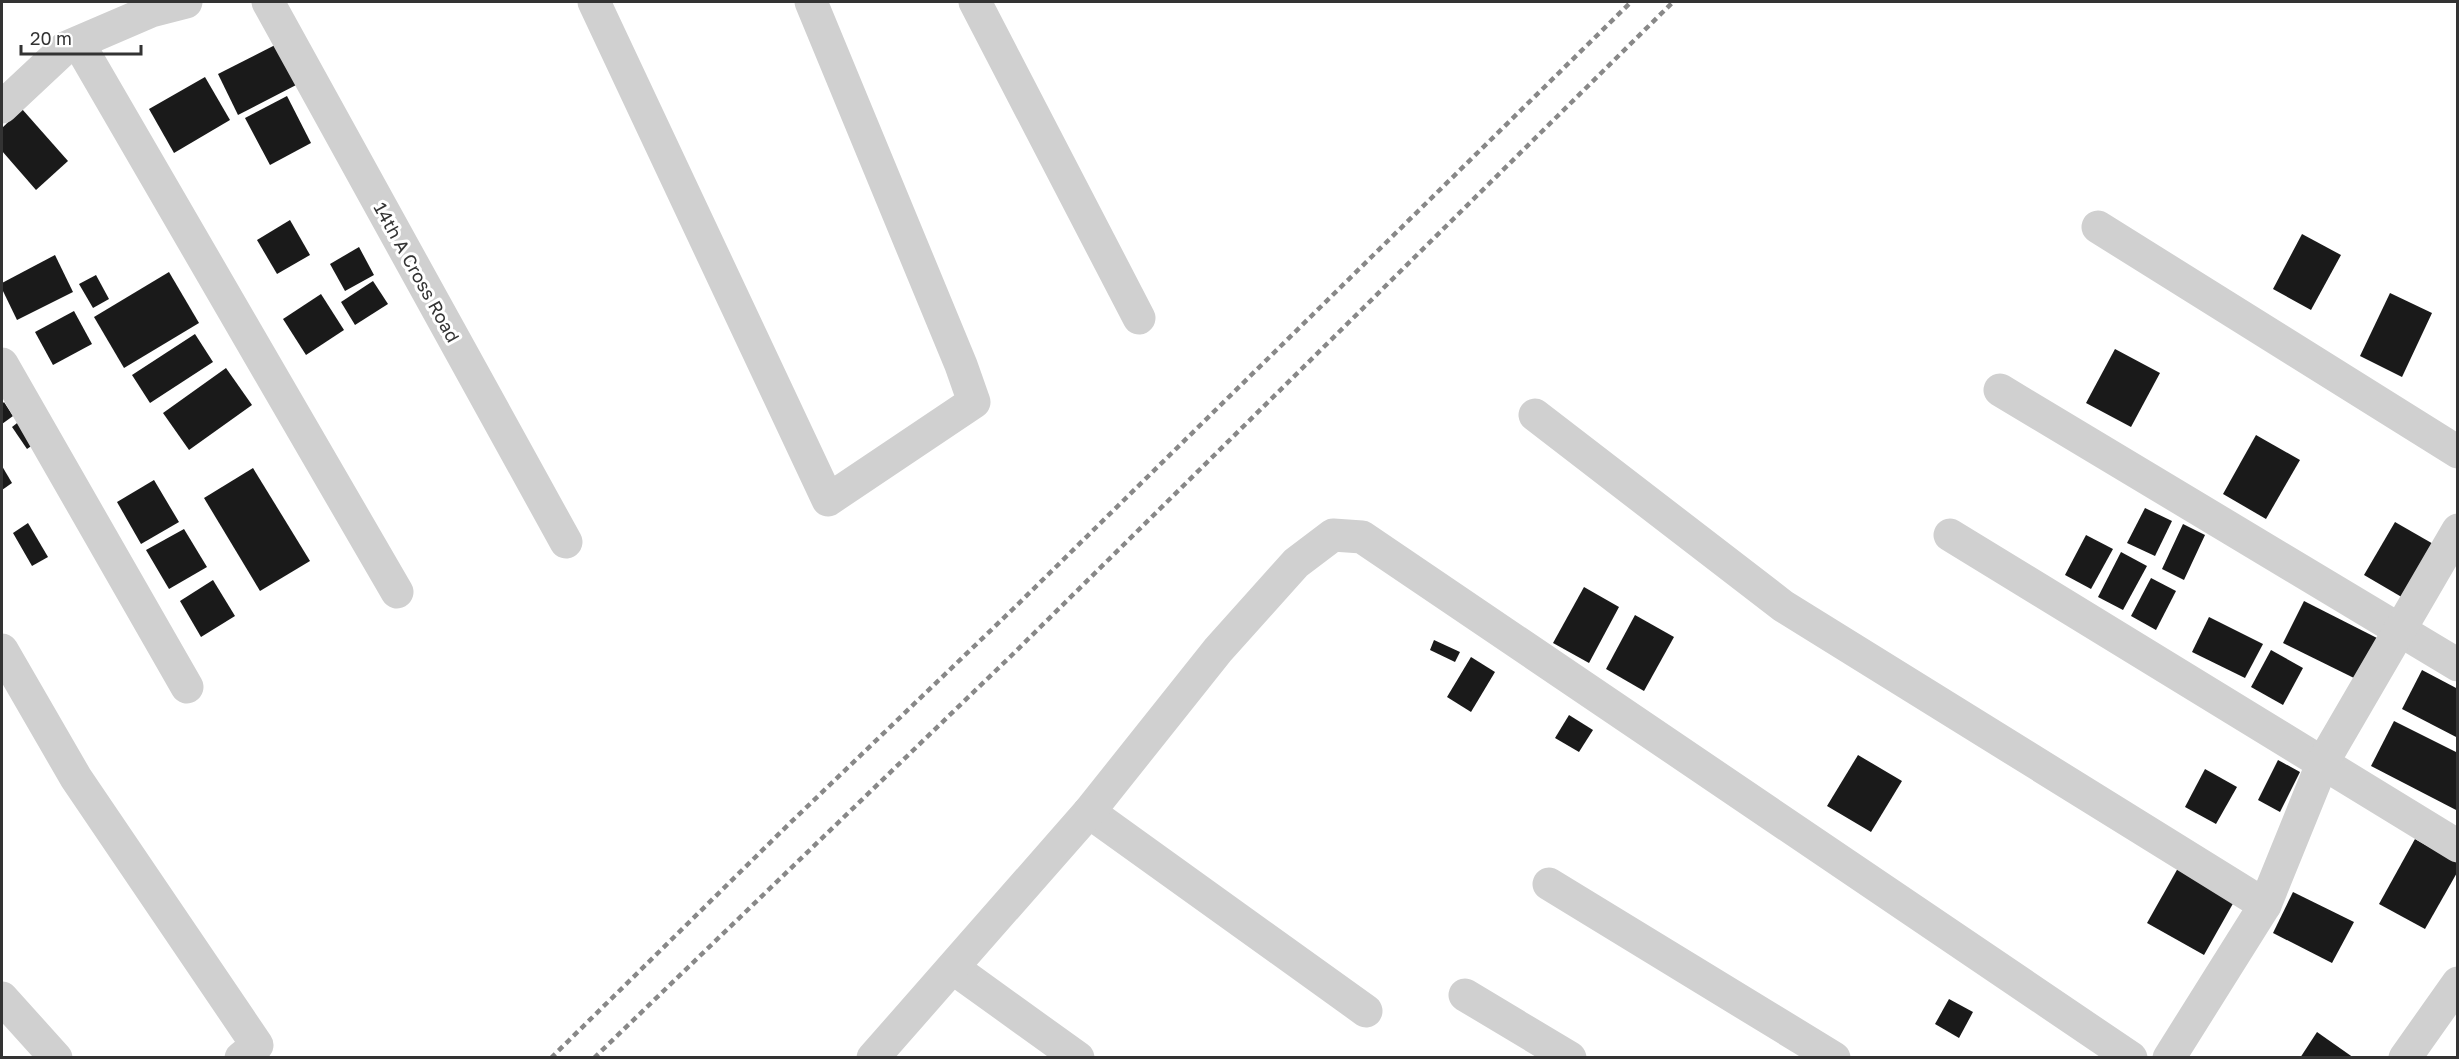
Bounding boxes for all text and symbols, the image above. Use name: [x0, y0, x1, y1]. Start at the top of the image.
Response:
scale bar: [21, 18, 141, 56]
text: 20 m: [30, 27, 72, 49]
street label: 14th A Cross Road: [369, 198, 465, 346]

